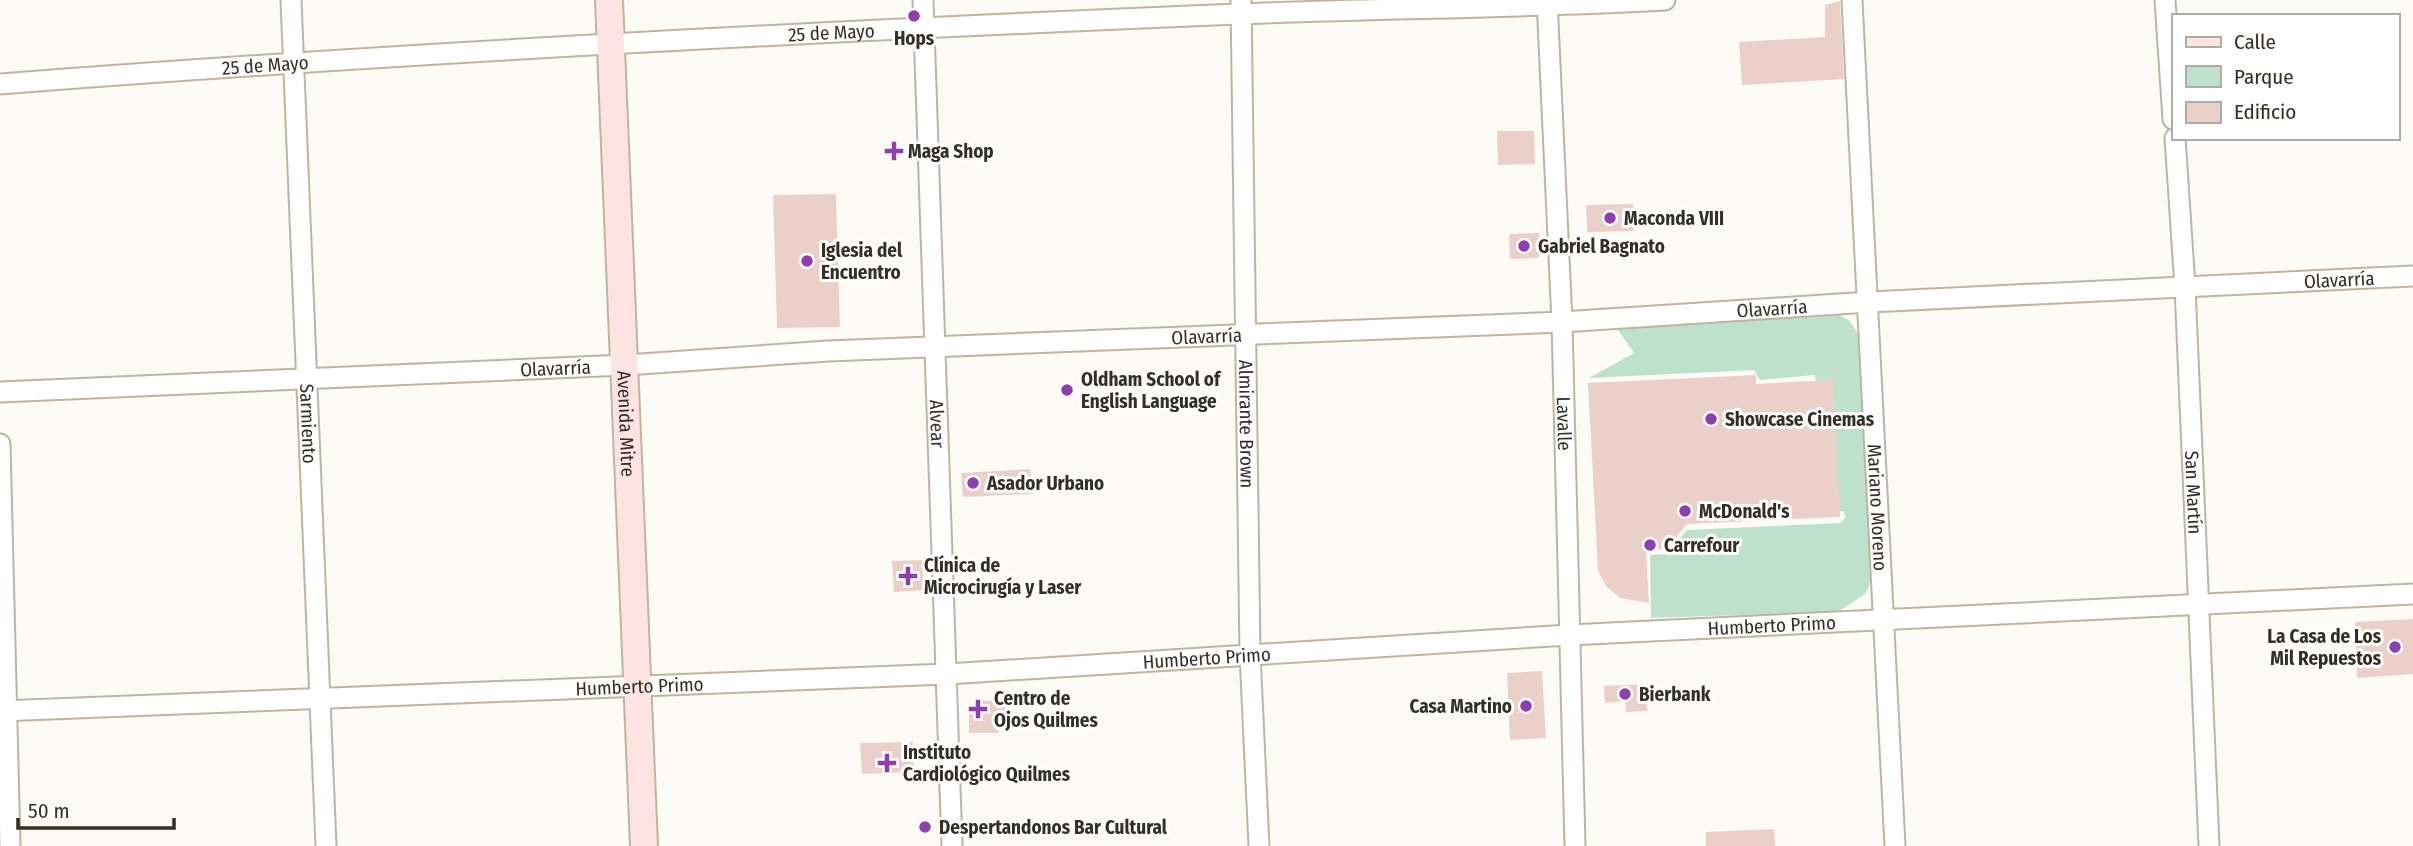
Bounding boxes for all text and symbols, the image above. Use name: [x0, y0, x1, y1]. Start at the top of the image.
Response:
marker: Hops: [906, 8, 922, 24]
legend: [2172, 14, 2399, 140]
street label: 25 de Mayo: [788, 19, 875, 46]
place label: Hops: [894, 27, 935, 50]
text: Calle: [2234, 29, 2276, 55]
street label: 25 de Mayo: [221, 51, 309, 80]
text: Parque: [2234, 64, 2294, 90]
text: Edificio: [2234, 99, 2296, 125]
place label: Maga Shop: [908, 140, 994, 163]
marker: Maga Shop: [886, 143, 902, 159]
place label: Maconda VIII: [1624, 207, 1724, 230]
marker: Maconda VIII: [1602, 210, 1618, 226]
place label: Gabriel Bagnato: [1538, 235, 1665, 258]
marker: Gabriel Bagnato: [1516, 238, 1532, 254]
place label: Iglesia del Encuentro: [821, 239, 903, 284]
marker: Iglesia del Encuentro: [799, 253, 815, 269]
street label: Olavarría: [2303, 267, 2375, 293]
street label: Olavarría: [1736, 295, 1808, 323]
street label: Olavarría: [1171, 324, 1242, 349]
street label: Olavarría: [520, 356, 591, 382]
street label: Almirante Brown: [1234, 360, 1259, 488]
place label: Oldham School of English Language: [1081, 368, 1222, 413]
street label: Avenida Mitre: [612, 370, 640, 477]
marker: Oldham School of English Language: [1059, 382, 1075, 398]
street label: Sarmiento: [295, 383, 321, 464]
street label: Lavalle: [1552, 396, 1576, 451]
street label: Alvear: [925, 399, 949, 449]
place label: Showcase Cinemas: [1725, 408, 1875, 431]
marker: Showcase Cinemas: [1703, 411, 1719, 427]
street label: Mariano Moreno: [1863, 443, 1892, 571]
street label: San Martín: [2180, 450, 2207, 535]
place label: Asador Urbano: [986, 472, 1104, 495]
marker: Asador Urbano: [965, 475, 981, 491]
place label: McDonald's: [1699, 500, 1790, 523]
marker: McDonald's: [1677, 503, 1693, 519]
place label: Carrefour: [1664, 534, 1740, 557]
marker: Carrefour: [1642, 537, 1658, 553]
place label: Clínica de Microcirugía y Laser: [924, 554, 1082, 599]
marker: Clínica de Microcirugía y Laser: [898, 566, 918, 586]
street label: Humberto Primo: [1707, 611, 1836, 640]
place label: La Casa de Los Mil Repuestos: [2267, 625, 2382, 670]
marker: La Casa de Los Mil Repuestos: [2387, 639, 2403, 655]
street label: Humberto Primo: [1142, 643, 1272, 674]
street label: Humberto Primo: [575, 673, 704, 701]
place label: Bierbank: [1639, 683, 1711, 706]
marker: Bierbank: [1617, 686, 1633, 702]
place label: Centro de Ojos Quilmes: [994, 687, 1098, 732]
place label: Casa Martino: [1409, 695, 1512, 718]
marker: Casa Martino: [1518, 698, 1534, 714]
marker: Centro de Ojos Quilmes: [968, 699, 988, 719]
place label: Instituto Cardiológico Quilmes: [903, 741, 1071, 786]
marker: Instituto Cardiológico Quilmes: [877, 753, 897, 773]
scale bar: [18, 786, 173, 830]
text: 50 m: [28, 798, 70, 824]
place label: Despertandonos Bar Cultural: [939, 816, 1168, 839]
marker: Despertandonos Bar Cultural: [917, 819, 933, 835]

